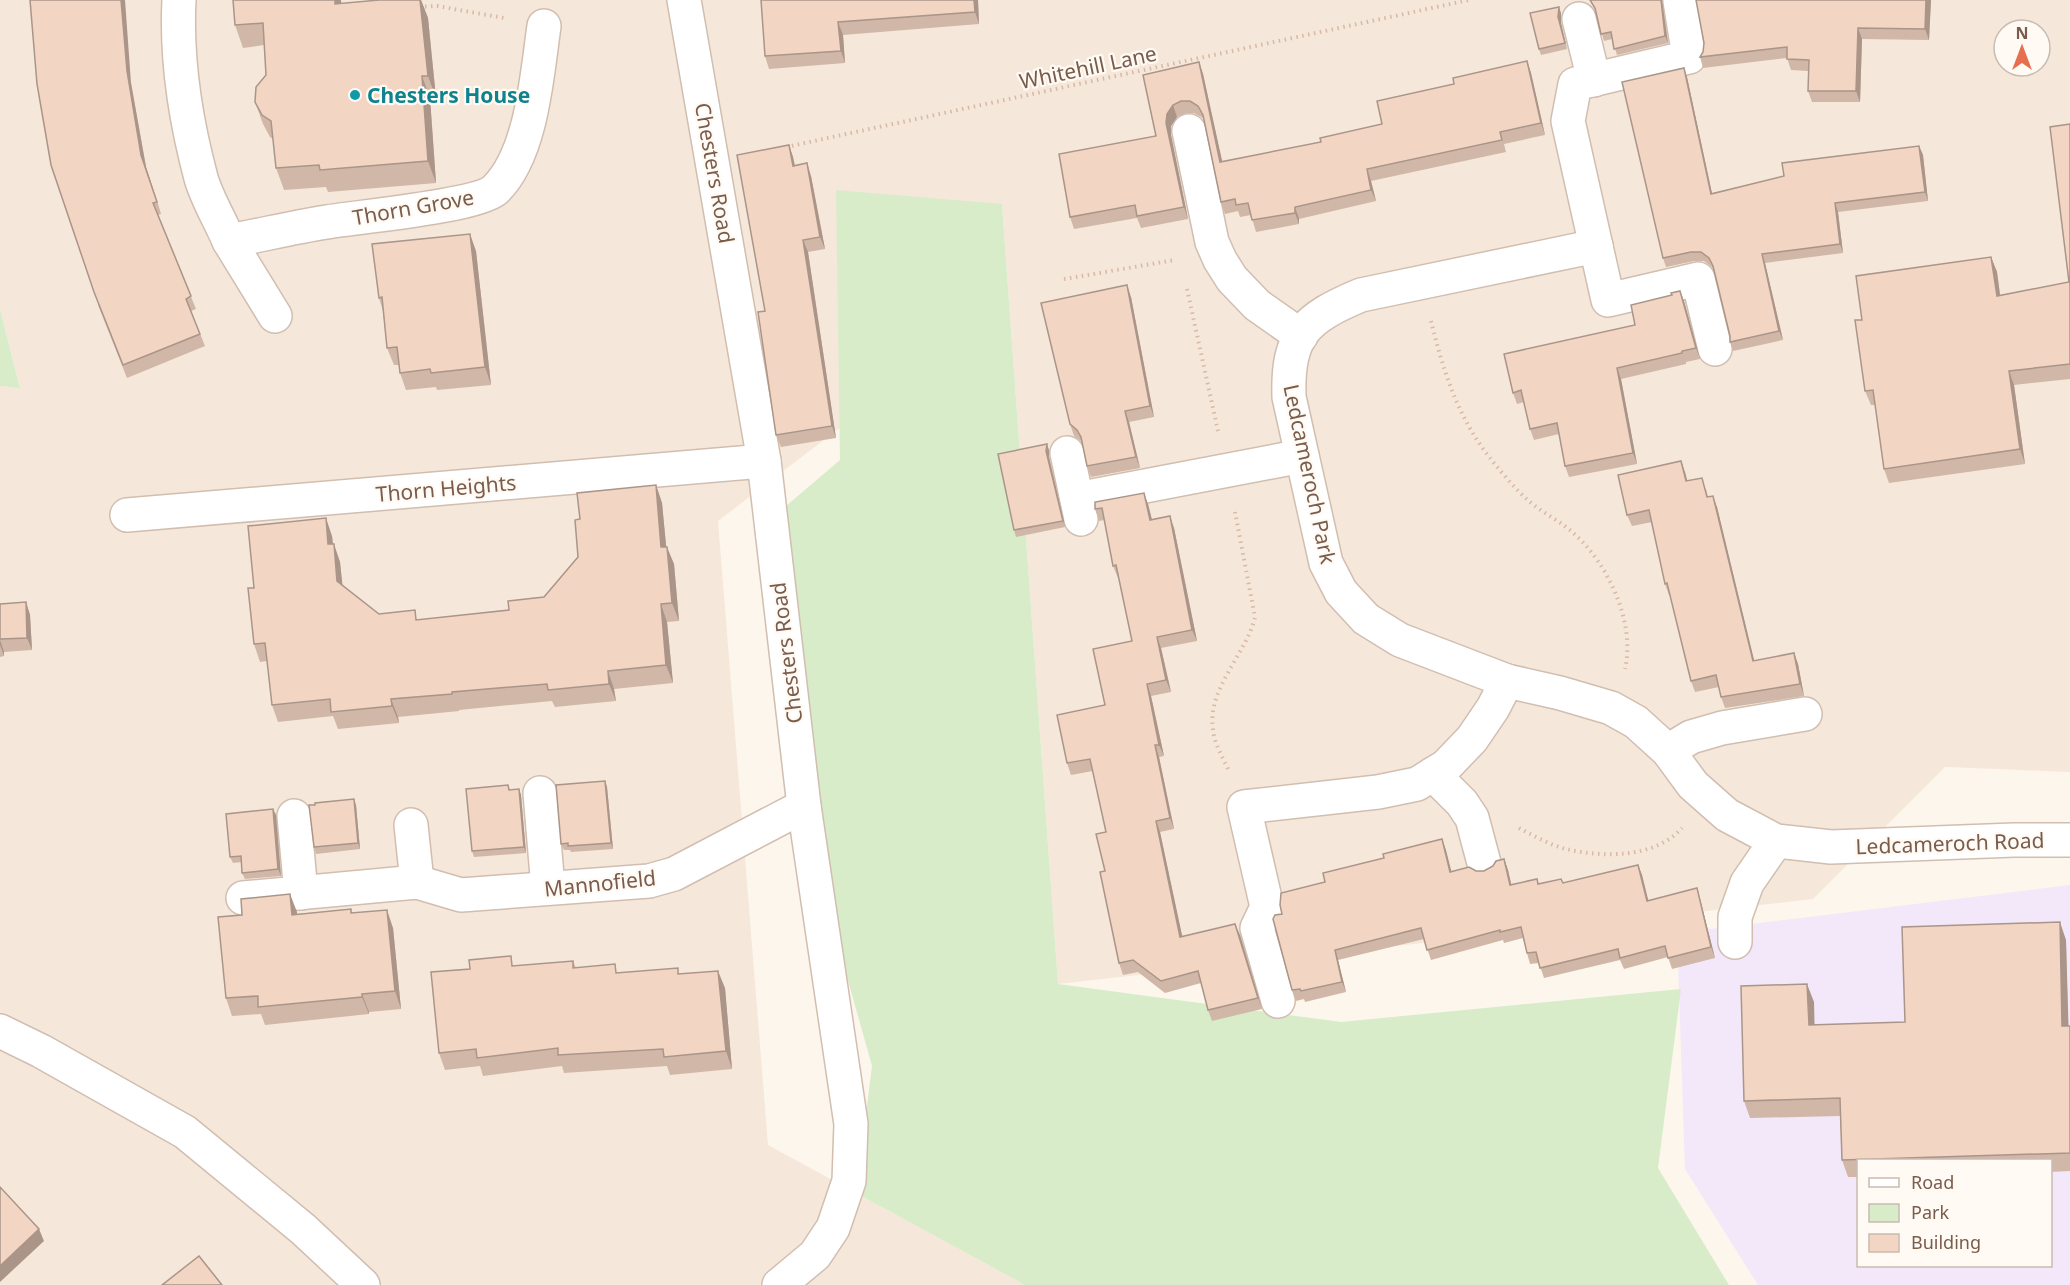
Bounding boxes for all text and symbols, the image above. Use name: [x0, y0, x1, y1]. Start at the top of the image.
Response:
north arrow: [1992, 18, 2052, 78]
text: N: [2015, 22, 2029, 44]
street label: Whitehill Lane: [1017, 39, 1159, 95]
place label: Chesters House: [367, 81, 530, 109]
marker: Chesters House: [348, 88, 362, 102]
street label: Chesters Road: [689, 101, 741, 245]
street label: Thorn Grove: [350, 183, 476, 231]
street label: Ledcameroch Park: [1277, 382, 1343, 567]
street label: Thorn Heights: [375, 468, 517, 508]
street label: Chesters Road: [763, 581, 809, 725]
street label: Ledcameroch Road: [1855, 826, 2045, 860]
street label: Mannofield: [543, 863, 657, 903]
legend: [1857, 1159, 2052, 1267]
text: Road: [1911, 1170, 1954, 1194]
text: Park: [1911, 1200, 1949, 1224]
text: Building: [1911, 1230, 1981, 1254]

